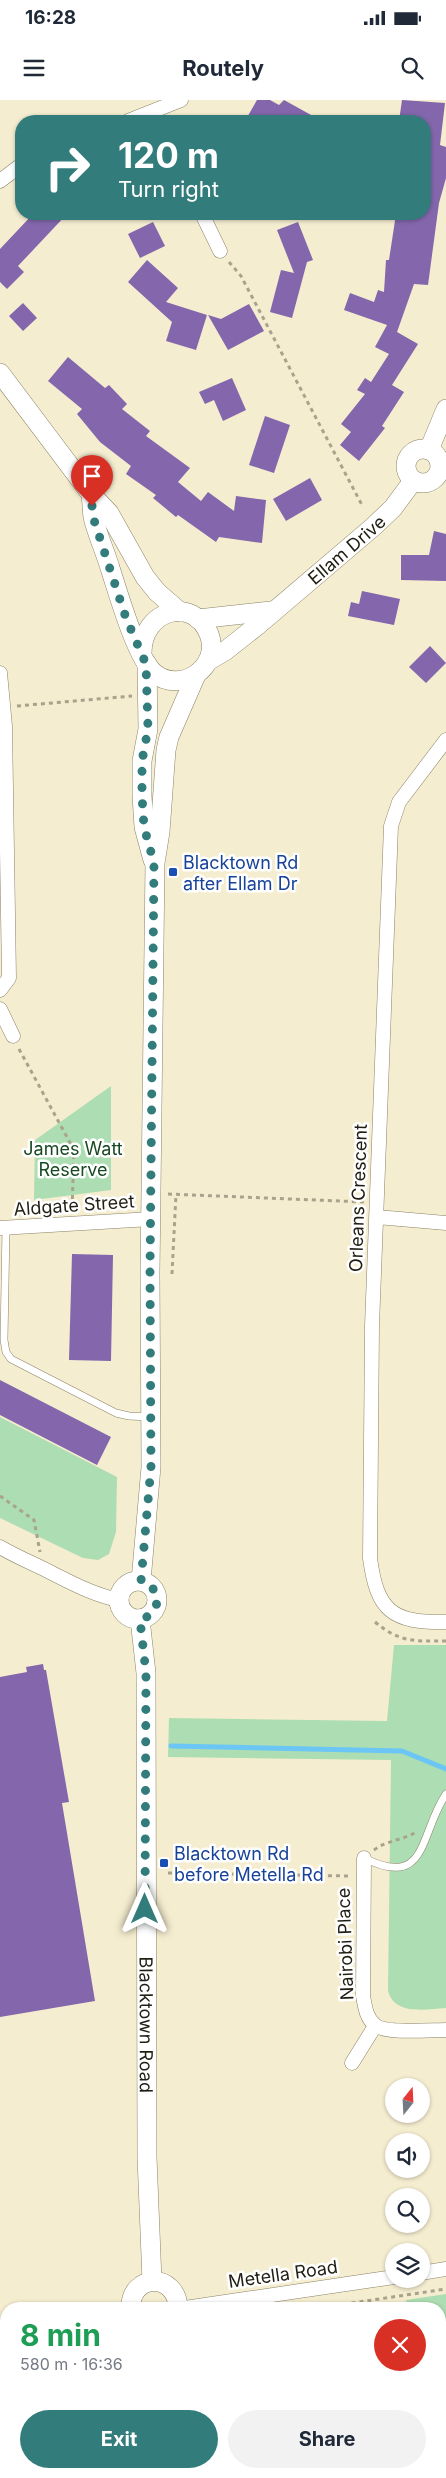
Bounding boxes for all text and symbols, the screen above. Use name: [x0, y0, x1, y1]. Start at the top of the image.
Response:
text: 16:28: [25, 6, 76, 29]
icon: menu: [20, 54, 48, 82]
icon: search: [398, 54, 426, 82]
text: Routely: [182, 55, 264, 81]
text: 120 m: [118, 134, 219, 176]
icon: right: [35, 135, 100, 200]
text: Turn right: [118, 176, 219, 202]
pin: [71, 455, 113, 506]
icon: arrive: [78, 462, 106, 490]
street label: Ellam Drive: [303, 511, 389, 588]
place label: Blacktown Rd after Ellam Dr: [183, 852, 298, 894]
marker: Blacktown Rd after Ellam Dr: [167, 866, 179, 878]
street label: Orleans Crescent: [345, 1124, 371, 1272]
park label: James Watt Reserve: [23, 1138, 123, 1180]
street label: Aldgate Street: [13, 1190, 135, 1220]
place label: Blacktown Rd before Metella Rd: [174, 1843, 324, 1885]
marker: Blacktown Rd before Metella Rd: [158, 1857, 170, 1869]
position arrow: [118, 1882, 170, 1934]
street label: Nairobi Place: [333, 1887, 357, 2001]
street label: Blacktown Road: [136, 1956, 157, 2093]
north arrow: [385, 2078, 430, 2122]
map controls: [385, 2078, 430, 2288]
button: sound: [385, 2133, 430, 2178]
button: search: [385, 2188, 430, 2233]
button: layers: [385, 2243, 430, 2288]
street label: Metella Road: [227, 2256, 339, 2292]
text: 8 min: [20, 2317, 101, 2353]
button: close: [374, 2319, 426, 2371]
text: 580 m · 16:36: [20, 2354, 123, 2374]
button: Exit: [20, 2410, 218, 2468]
button: Share: [228, 2410, 426, 2468]

